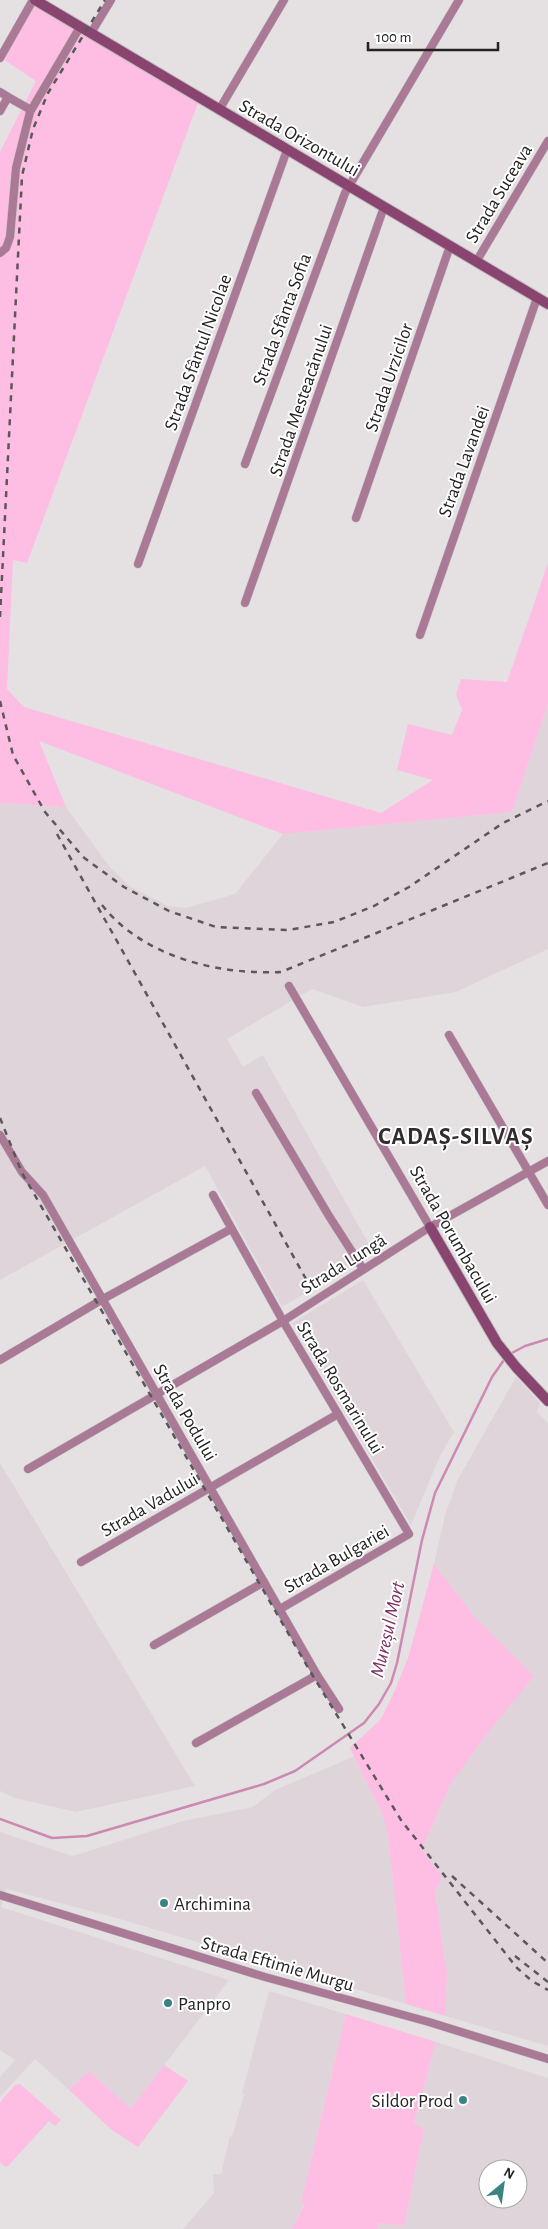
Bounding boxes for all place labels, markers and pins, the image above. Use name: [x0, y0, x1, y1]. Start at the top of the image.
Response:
place label: Archimina: [174, 1895, 251, 1914]
marker: Archimina: [158, 1897, 170, 1909]
place label: Panpro: [178, 1995, 231, 2014]
marker: Panpro: [162, 1997, 174, 2009]
place label: Sildor Prod: [372, 2092, 453, 2111]
marker: Sildor Prod: [457, 2094, 469, 2106]

